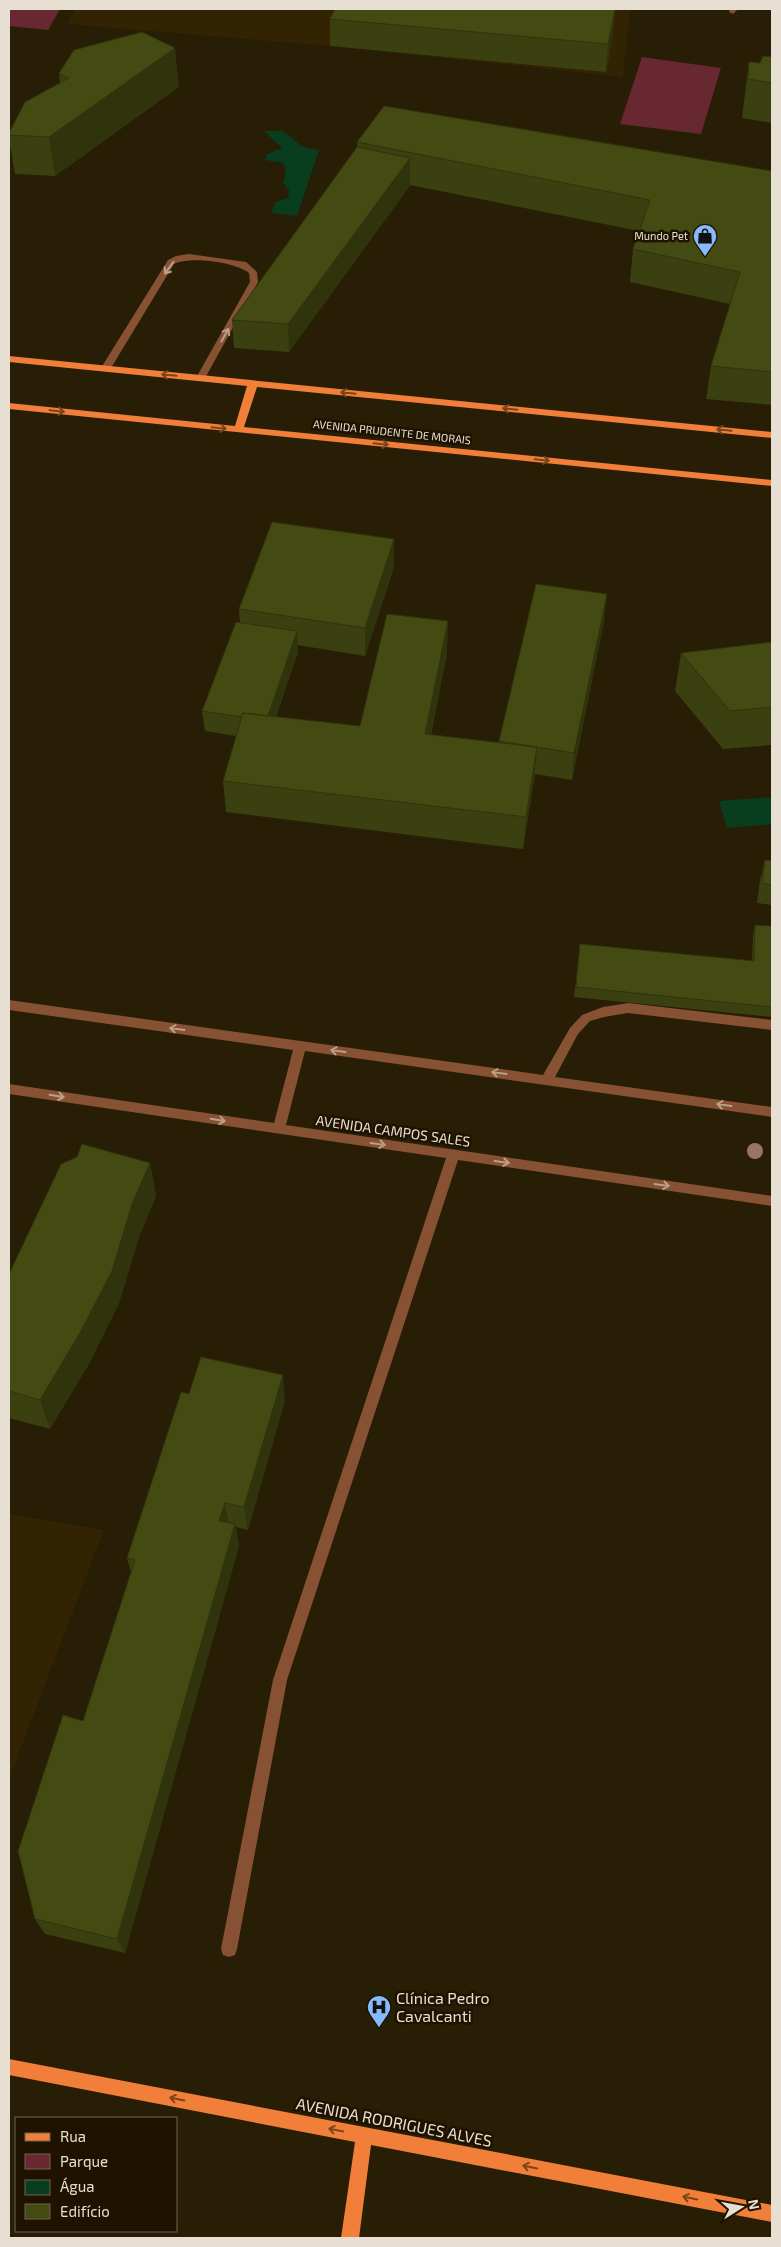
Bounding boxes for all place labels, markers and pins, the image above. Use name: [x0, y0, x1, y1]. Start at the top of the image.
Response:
shop icon: Mundo Pet: [692, 223, 718, 257]
place label: Mundo Pet: [634, 229, 688, 242]
place label: Clínica Pedro Cavalcanti: [396, 1988, 490, 2025]
hospital icon: Clínica Pedro Cavalcanti: [366, 1994, 392, 2028]

